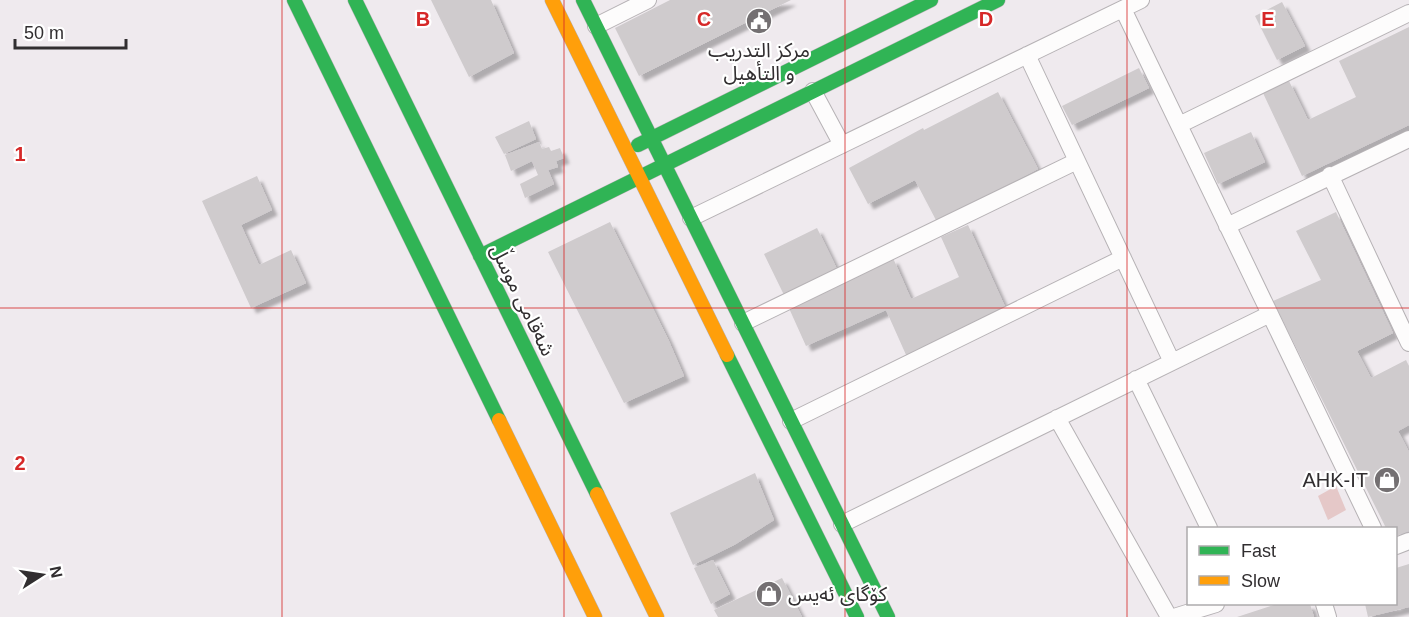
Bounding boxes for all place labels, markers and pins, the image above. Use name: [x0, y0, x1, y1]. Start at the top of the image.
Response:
public building icon: مركز التدريب و التأهيل: [744, 6, 774, 36]
place label: مركز التدريب و التأهيل: [708, 39, 810, 85]
shop icon: AHK-IT: [1372, 465, 1402, 495]
place label: AHK-IT: [1302, 469, 1368, 491]
shop icon: کۆگای ئەیس: [754, 579, 784, 609]
place label: کۆگای ئەیس: [788, 583, 888, 606]

